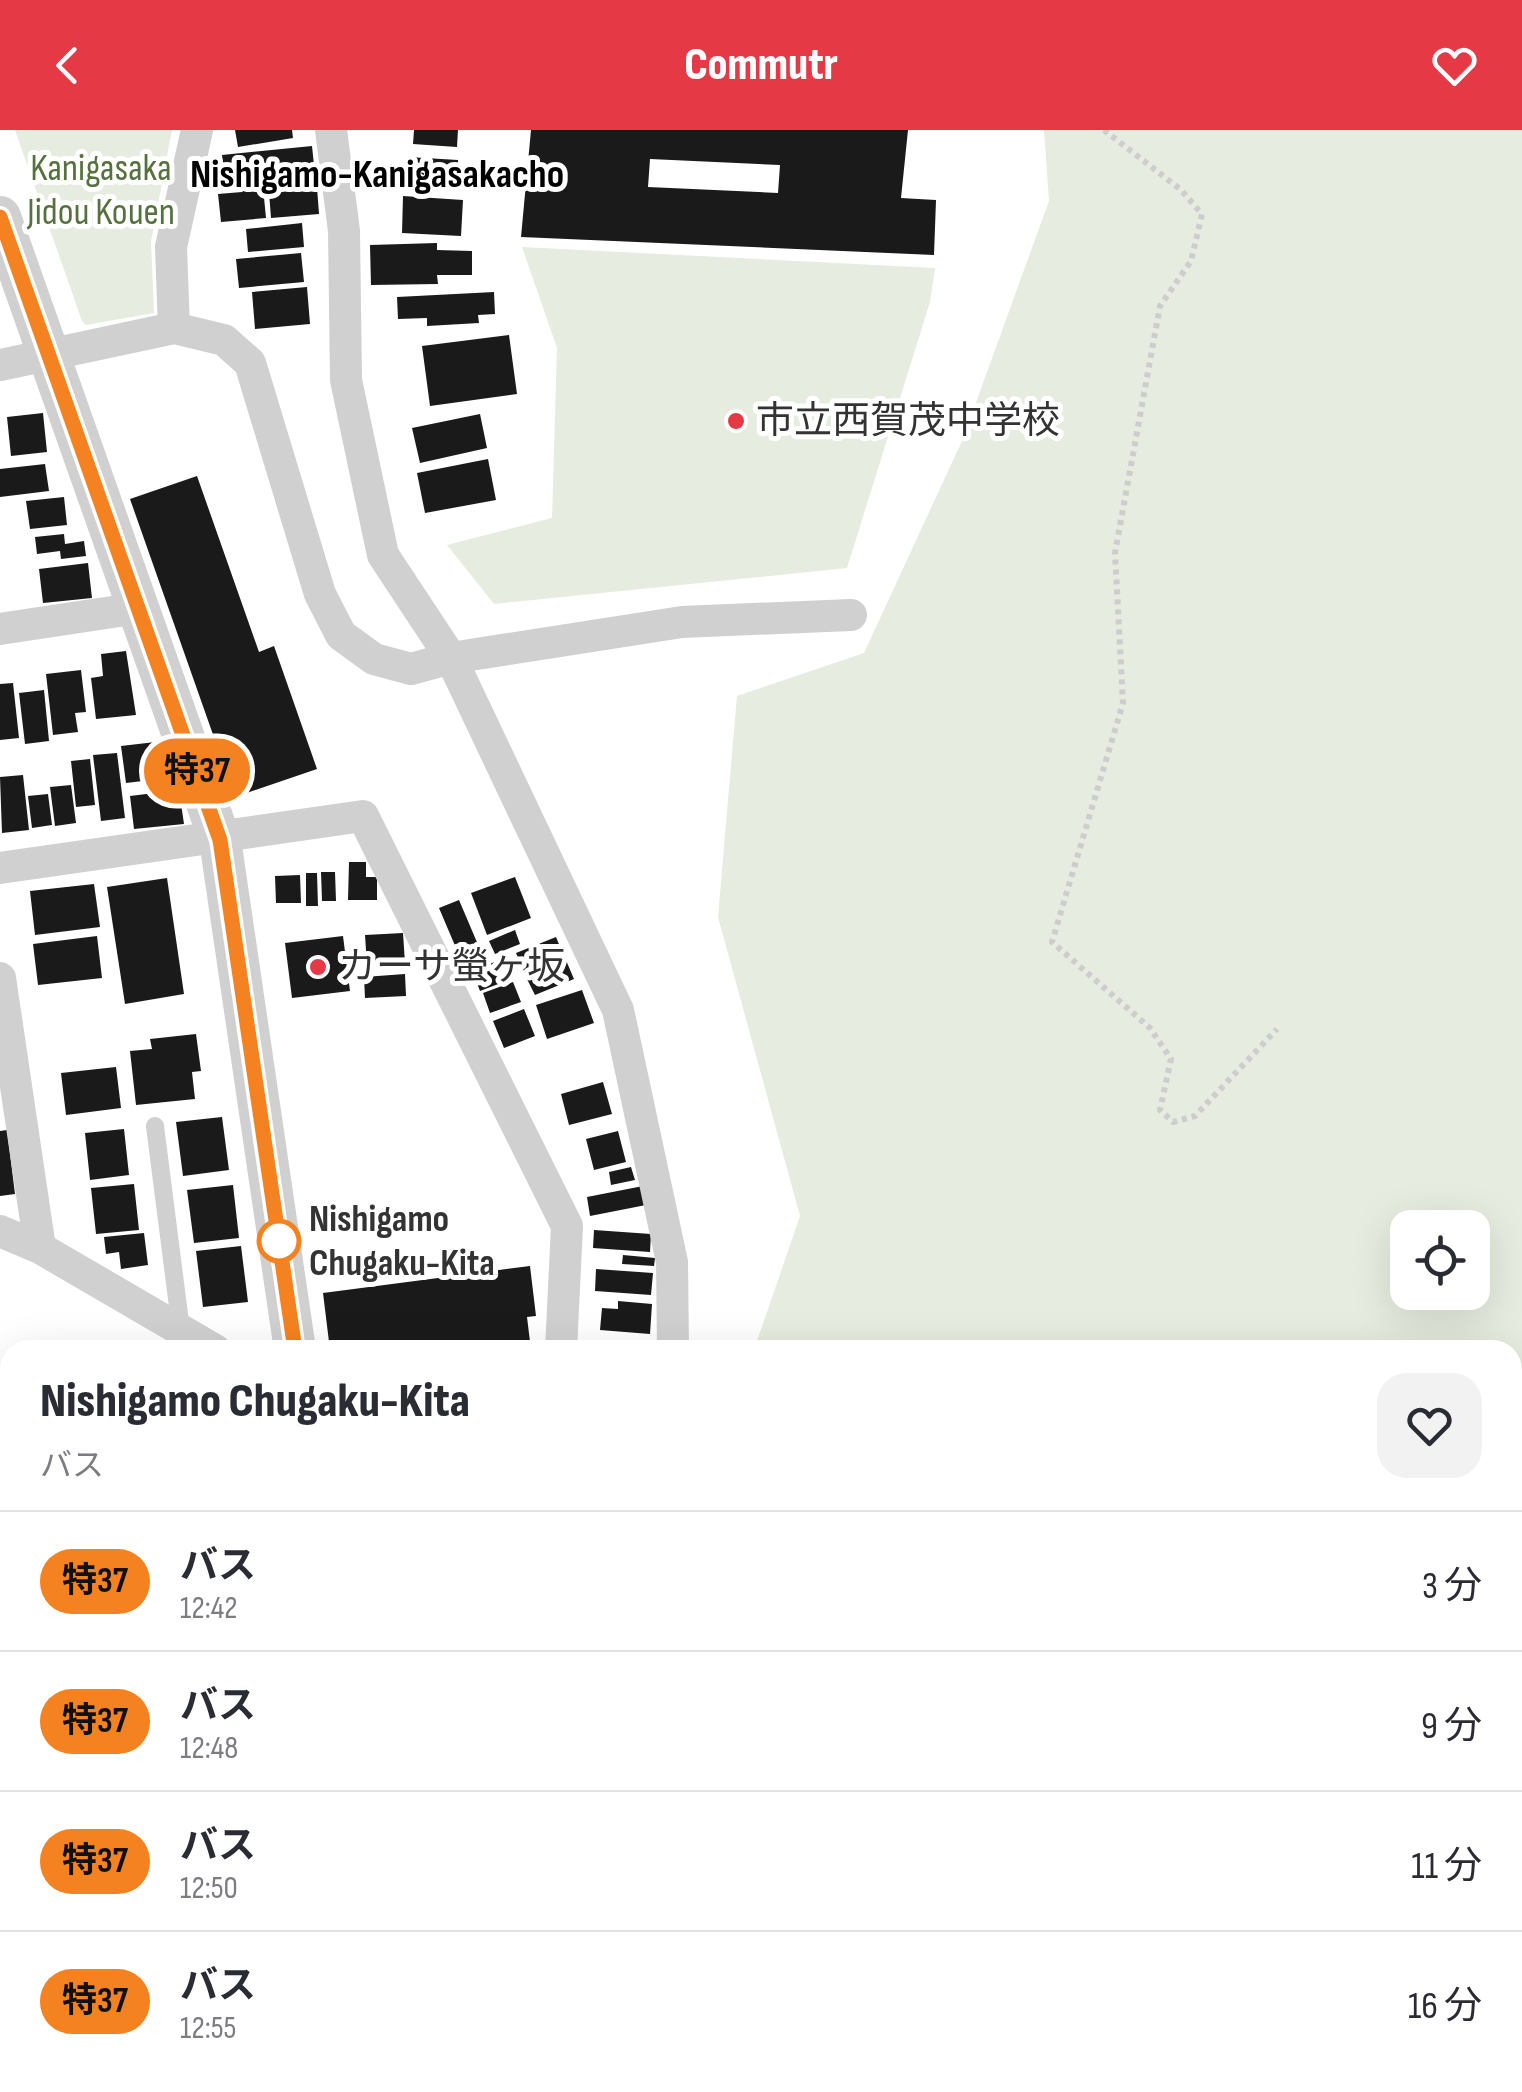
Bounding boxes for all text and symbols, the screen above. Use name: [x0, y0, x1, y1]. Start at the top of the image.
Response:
icon: back: [40, 38, 95, 93]
text: Commutr: [684, 38, 838, 93]
icon: heart: [1427, 38, 1482, 93]
park label: Kanigasaka Jidou Kouen: [26, 146, 175, 235]
district label: Nishigamo-Kanigasakacho: [190, 151, 564, 199]
place label: 市立西賀茂中学校: [756, 399, 1060, 444]
marker: 市立西賀茂中学校: [725, 410, 747, 432]
line badge: 特37: [140, 738, 254, 804]
text: 特37: [164, 750, 230, 793]
place label: カーサ螢ヶ坂: [338, 945, 565, 990]
marker: カーサ螢ヶ坂: [307, 956, 329, 978]
place label: Nishigamo Chugaku-Kita: [309, 1197, 495, 1286]
map controls: [1390, 1210, 1490, 1310]
button: locate: [1390, 1210, 1490, 1310]
marker: Nishigamo Chugaku-Kita: [258, 1220, 300, 1262]
text: Nishigamo Chugaku-Kita: [40, 1373, 470, 1430]
button: heart: [1377, 1373, 1482, 1478]
text: バス: [40, 1447, 104, 1486]
text: バス: [180, 1544, 256, 1589]
text: 特37: [62, 1560, 128, 1603]
text: 3 分: [1422, 1564, 1482, 1609]
text: 12:42: [180, 1589, 238, 1628]
text: バス: [180, 1684, 256, 1729]
text: 特37: [62, 1700, 128, 1743]
text: 9 分: [1421, 1704, 1482, 1749]
text: 12:48: [180, 1729, 238, 1768]
text: バス: [180, 1824, 256, 1869]
text: 特37: [62, 1840, 128, 1883]
text: 11 分: [1411, 1844, 1482, 1889]
text: 12:50: [180, 1869, 238, 1908]
text: バス: [180, 1964, 256, 2009]
text: 特37: [62, 1980, 128, 2023]
text: 16 分: [1408, 1984, 1482, 2029]
text: 12:55: [180, 2009, 236, 2048]

